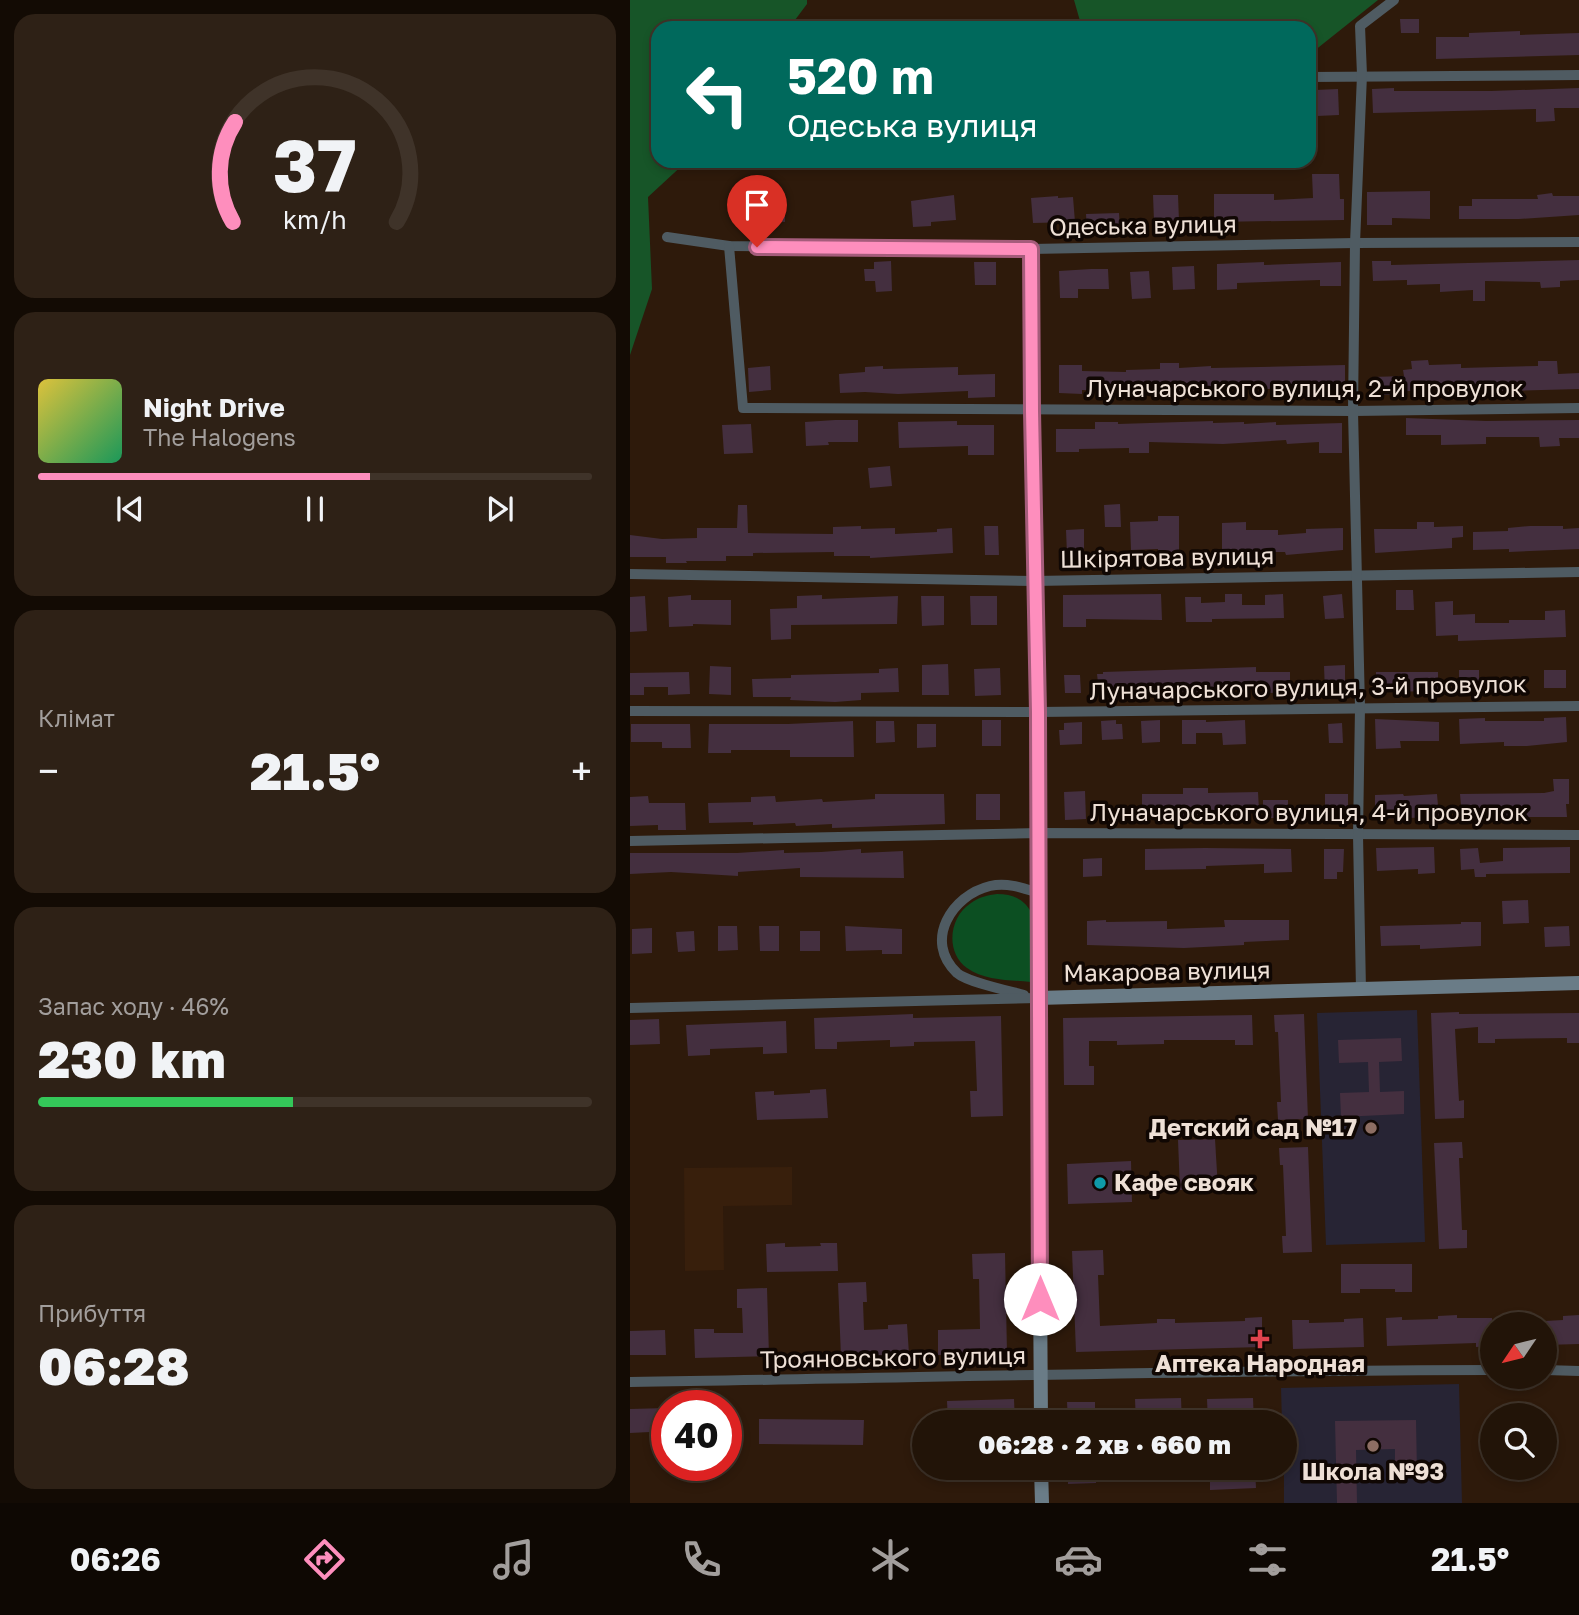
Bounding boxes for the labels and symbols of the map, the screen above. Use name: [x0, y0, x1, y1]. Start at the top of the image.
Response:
pin: [727, 175, 787, 247]
street label: Одеська вулиця: [1049, 208, 1237, 241]
street label: Луначарського вулиця, 2-й провулок: [1086, 373, 1524, 402]
street label: Шкірятова вулиця: [1059, 540, 1274, 573]
street label: Луначарського вулиця, 3-й провулок: [1089, 668, 1527, 705]
street label: Луначарського вулиця, 4-й провулок: [1090, 797, 1528, 826]
street label: Макарова вулиця: [1063, 954, 1271, 987]
place label: Детский сад №17: [1149, 1112, 1357, 1141]
marker: Детский сад №17: [1363, 1120, 1379, 1136]
place label: Кафе свояк: [1114, 1167, 1254, 1196]
marker: Кафе свояк: [1092, 1175, 1108, 1191]
position arrow: [1003, 1262, 1077, 1336]
north arrow: [1480, 1312, 1558, 1390]
marker: Аптека Народная: [1252, 1331, 1268, 1347]
street label: Трояновського вулиця: [760, 1340, 1026, 1373]
place label: Аптека Народная: [1155, 1348, 1365, 1377]
speed limit sign: 40: [651, 1390, 742, 1481]
marker: Школа №93: [1365, 1438, 1381, 1454]
place label: Школа №93: [1302, 1456, 1444, 1485]

